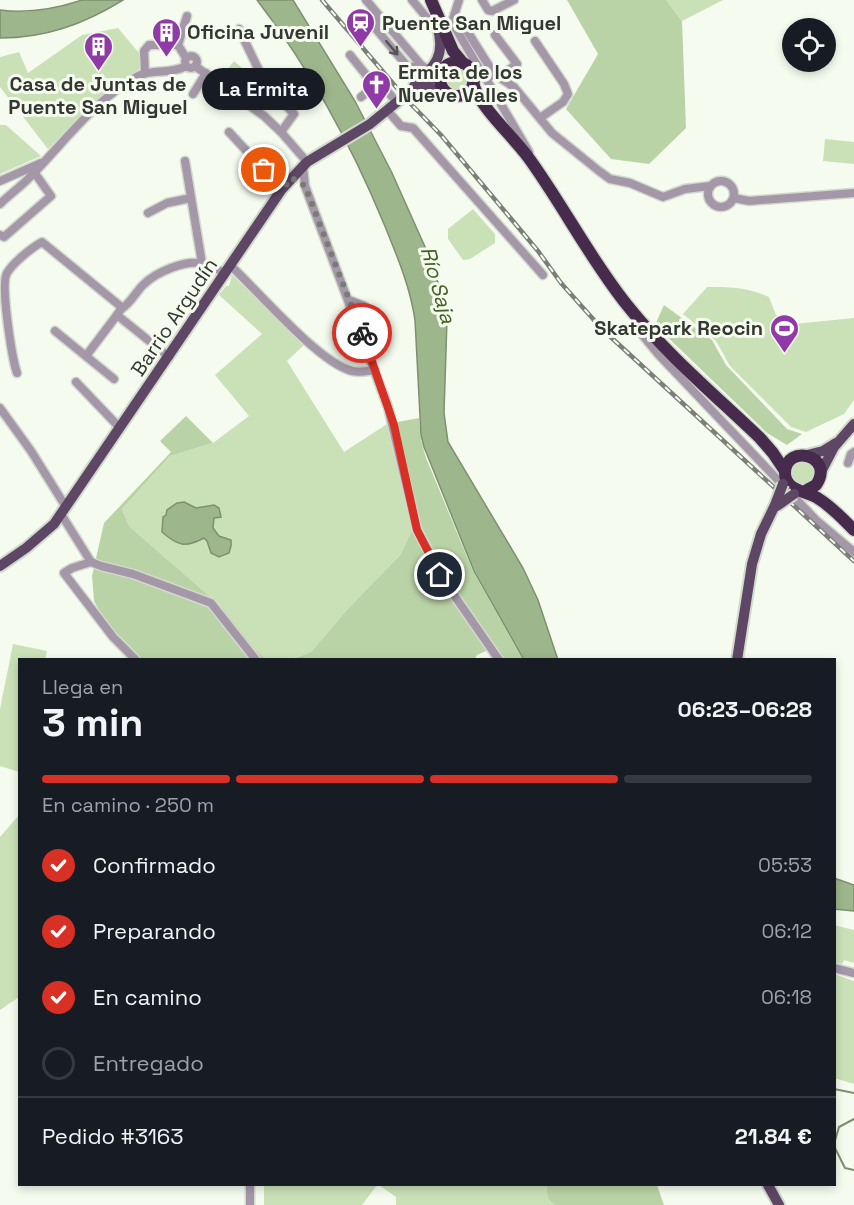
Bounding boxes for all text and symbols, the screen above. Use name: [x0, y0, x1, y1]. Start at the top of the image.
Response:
station icon: Puente San Miguel: [345, 7, 377, 49]
place label: Puente San Miguel: [382, 10, 561, 36]
building icon: Oficina Juvenil: [150, 16, 182, 58]
map controls: [782, 18, 836, 72]
button: locate: [782, 18, 836, 72]
place label: Oficina Juvenil: [187, 19, 329, 45]
building icon: Casa de Juntas de Puente San Miguel: [82, 30, 114, 72]
one-way arrow: [385, 40, 398, 56]
place label: Ermita de los Nueve Valles: [398, 59, 523, 108]
callout: La Ermita: [202, 68, 326, 110]
church icon: Ermita de los Nueve Valles: [361, 68, 393, 110]
place label: Casa de Juntas de Puente San Miguel: [8, 71, 188, 120]
text: La Ermita: [219, 76, 308, 102]
pin: [238, 144, 289, 195]
icon: bag: [247, 153, 280, 186]
water label: Río Saja: [415, 243, 463, 327]
street label: Barrio Argudín: [125, 253, 223, 381]
courier: [332, 303, 392, 363]
sports icon: Skatepark Reocin: [768, 312, 800, 354]
place label: Skatepark Reocin: [594, 315, 763, 341]
icon: bike: [346, 317, 379, 350]
pin: [414, 549, 465, 600]
icon: home: [423, 558, 456, 591]
text: Llega en: [42, 674, 123, 700]
text: 06:23–06:28: [678, 695, 812, 723]
text: 3 min: [42, 698, 143, 747]
text: En camino · 250 m: [42, 792, 214, 818]
icon: check: [42, 849, 75, 882]
text: Confirmado: [93, 851, 216, 879]
text: 05:53: [758, 852, 812, 878]
icon: check: [42, 915, 75, 948]
text: Preparando: [93, 917, 216, 945]
text: 06:12: [761, 918, 812, 944]
icon: check: [42, 981, 75, 1014]
text: En camino: [93, 983, 202, 1011]
text: 06:18: [761, 984, 812, 1010]
text: Entregado: [93, 1049, 204, 1077]
text: Pedido #3163: [42, 1122, 184, 1150]
text: 21.84 €: [735, 1122, 812, 1150]

